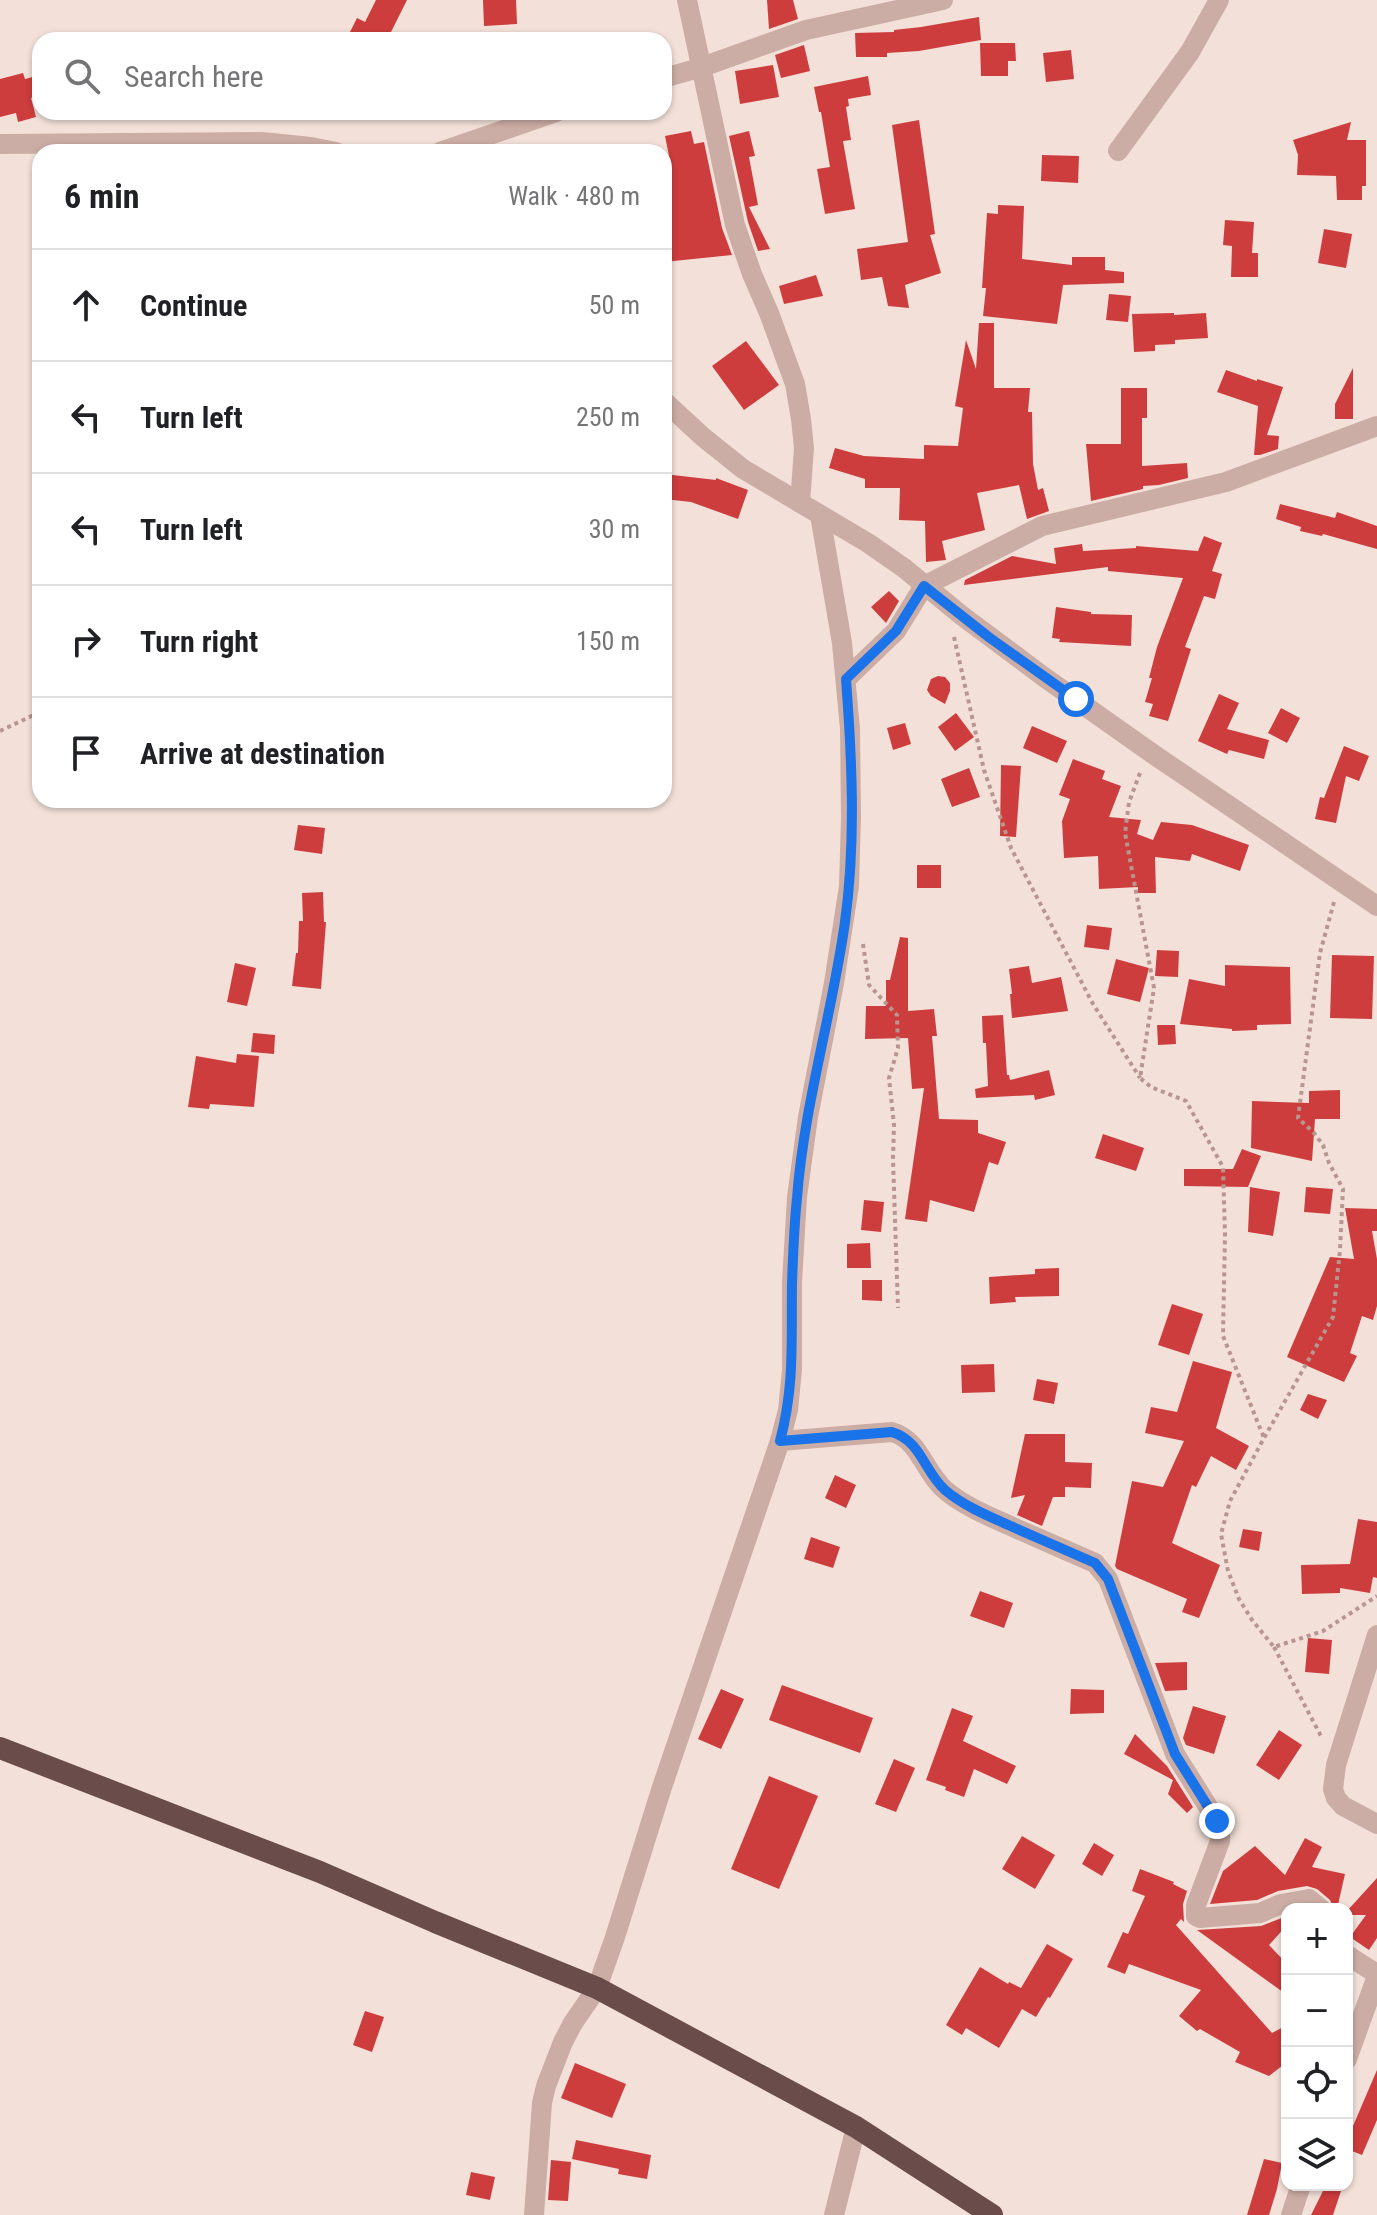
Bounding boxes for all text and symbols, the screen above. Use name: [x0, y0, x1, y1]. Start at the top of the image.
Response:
search box: [32, 32, 672, 120]
icon: search: [60, 54, 104, 98]
text: Search here: [124, 59, 264, 94]
text: 6 min: [64, 176, 140, 216]
text: Walk · 480 m: [508, 181, 640, 211]
icon: ahead: [64, 283, 108, 327]
text: Continue: [140, 288, 247, 323]
text: 50 m: [589, 290, 640, 320]
icon: left: [64, 395, 108, 439]
text: Turn left: [140, 400, 243, 435]
text: 250 m: [576, 402, 640, 432]
icon: left: [64, 507, 108, 551]
text: Turn left: [140, 512, 243, 547]
text: 30 m: [589, 514, 640, 544]
icon: right: [64, 619, 108, 663]
text: Turn right: [140, 624, 258, 659]
text: 150 m: [576, 626, 640, 656]
route start: [1058, 681, 1094, 717]
icon: arrive: [64, 731, 108, 775]
text: Arrive at destination: [140, 736, 385, 771]
route end: [1199, 1803, 1235, 1839]
map controls: [1281, 1903, 1353, 2191]
button: +: [1281, 1903, 1353, 1975]
button: −: [1281, 1975, 1353, 2047]
button: locate: [1281, 2047, 1353, 2119]
button: layers: [1281, 2119, 1353, 2191]

